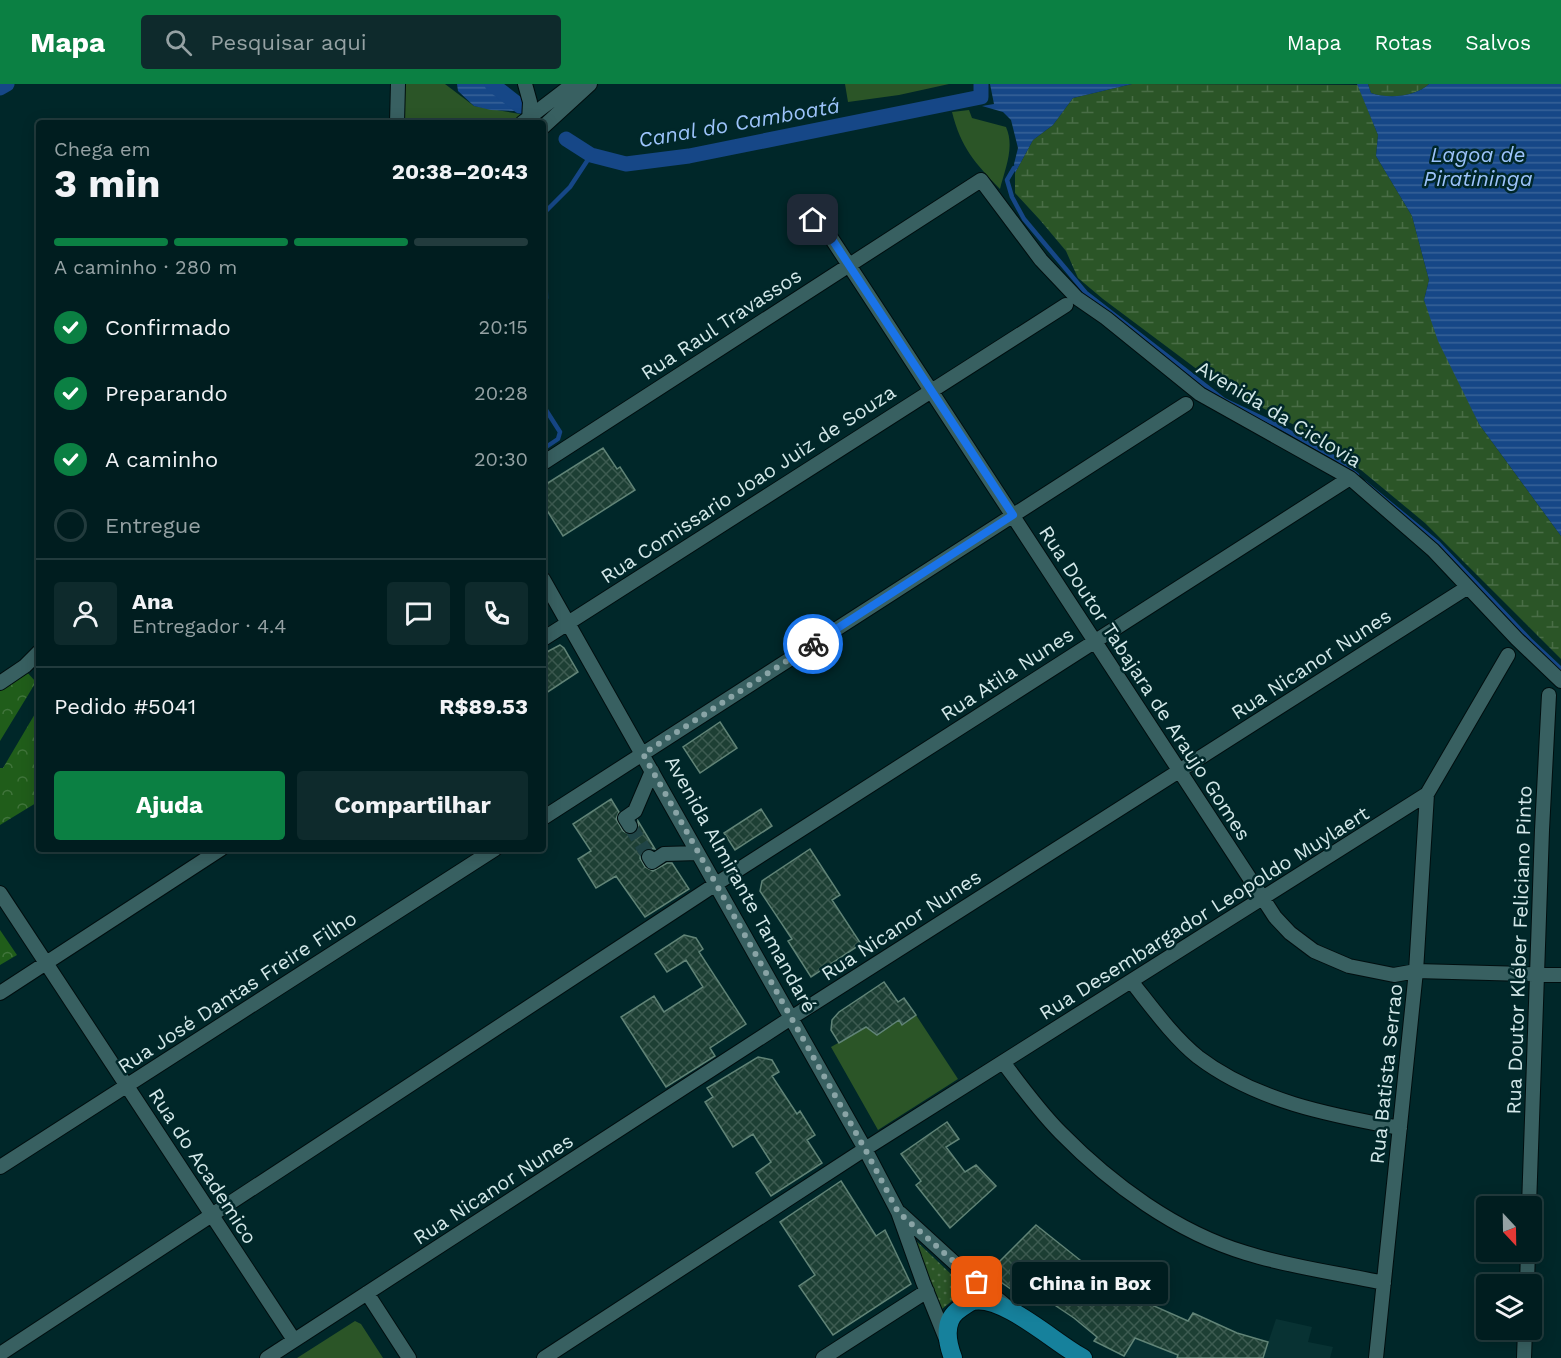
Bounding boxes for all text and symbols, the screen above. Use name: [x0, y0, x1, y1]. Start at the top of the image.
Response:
search box: [141, 15, 561, 69]
text: Mapa: [30, 26, 105, 59]
icon: search: [162, 26, 195, 59]
text: Pesquisar aqui: [210, 30, 367, 55]
text: Mapa: [1287, 30, 1341, 55]
text: Rotas: [1374, 30, 1432, 55]
text: Salvos: [1465, 30, 1531, 55]
water label: Canal do Camboatá: [636, 92, 842, 153]
text: Chega em: [54, 137, 151, 161]
water label: Lagoa de Piratininga: [1423, 142, 1533, 191]
text: 20:38–20:43: [392, 159, 528, 184]
text: 3 min: [54, 161, 161, 206]
pin: [787, 194, 838, 245]
icon: home: [796, 203, 829, 236]
text: A caminho · 280 m: [54, 255, 237, 279]
street label: Rua Raul Travassos: [636, 263, 806, 385]
icon: check: [54, 311, 87, 344]
text: Confirmado: [105, 315, 231, 340]
text: 20:15: [479, 315, 528, 339]
street label: Avenida da Ciclovia: [1192, 355, 1366, 473]
icon: check: [54, 377, 87, 410]
street label: Rua Comissario Joao Juiz de Souza: [596, 380, 900, 588]
text: Preparando: [105, 381, 228, 406]
text: 20:28: [474, 381, 528, 405]
icon: check: [54, 443, 87, 476]
text: A caminho: [105, 447, 218, 472]
text: 20:30: [474, 447, 528, 471]
text: Entregue: [105, 513, 201, 538]
street label: Rua Doutor Tabajara de Araujo Gomes: [1034, 521, 1256, 845]
button: person: [54, 582, 117, 645]
button: chat: [387, 582, 450, 645]
button: phone: [465, 582, 528, 645]
text: Ana: [132, 589, 173, 614]
street label: Rua Nicanor Nunes: [1227, 603, 1395, 725]
text: Entregador · 4.4: [132, 614, 286, 638]
courier: [783, 614, 843, 674]
street label: Rua Atila Nunes: [936, 622, 1078, 726]
icon: bike: [797, 628, 830, 661]
text: Pedido #5041: [54, 694, 196, 719]
text: R$89.53: [439, 694, 528, 719]
street label: Avenida Almirante Tamandaré: [660, 751, 822, 1017]
button: Ajuda: [54, 771, 285, 840]
button: Compartilhar: [297, 771, 528, 840]
street label: Rua Doutor Kléber Feliciano Pinto: [1501, 785, 1537, 1115]
street label: Rua Desembargador Leopoldo Muylaert: [1035, 801, 1374, 1025]
street label: Rua Nicanor Nunes: [817, 864, 985, 986]
street label: Rua José Dantas Freire Filho: [113, 906, 361, 1078]
street label: Rua Batista Serrao: [1365, 983, 1407, 1165]
street label: Rua do Academico: [144, 1084, 262, 1248]
street label: Rua Nicanor Nunes: [409, 1128, 577, 1250]
north arrow: [1476, 1196, 1542, 1262]
map controls: [1476, 1196, 1542, 1340]
pin: [951, 1256, 1002, 1307]
callout: China in Box: [1013, 1261, 1169, 1303]
icon: bag: [960, 1265, 993, 1298]
text: China in Box: [1029, 1271, 1151, 1295]
button: layers: [1476, 1274, 1542, 1340]

